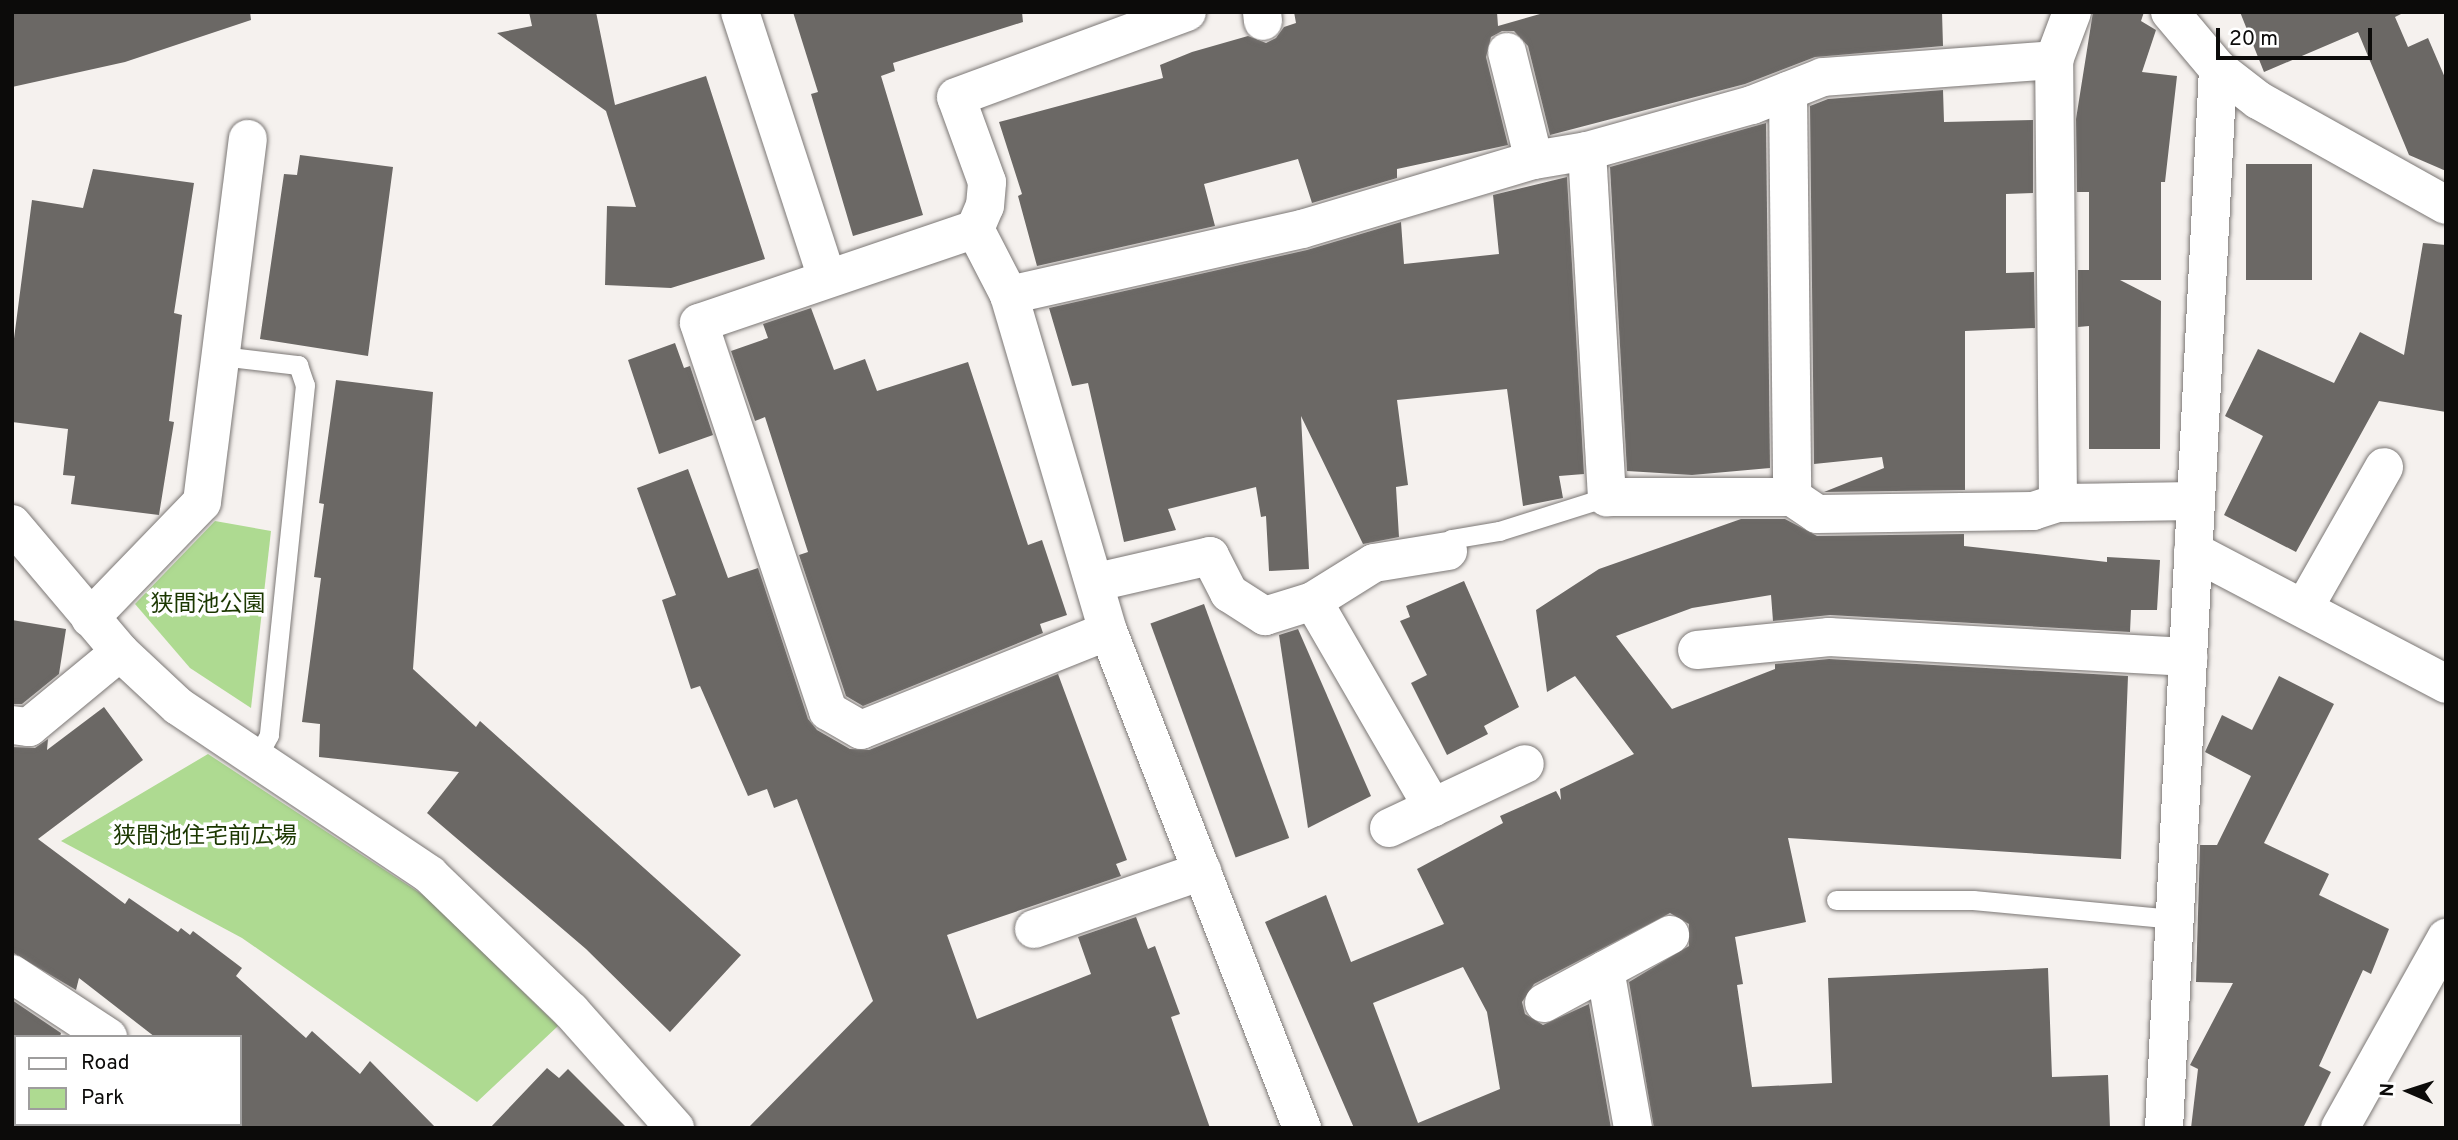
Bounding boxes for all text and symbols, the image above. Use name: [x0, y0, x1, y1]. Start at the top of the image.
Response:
scale bar: [2220, 14, 2376, 58]
text: 20 m: [2229, 26, 2278, 53]
park label: 狭間池公園: [151, 592, 265, 620]
park label: 狭間池住宅前広場: [113, 824, 297, 852]
legend: [14, 1035, 242, 1126]
text: Road: [81, 1050, 130, 1077]
north arrow: [2374, 1056, 2444, 1126]
text: N: [2376, 1082, 2400, 1097]
text: Park: [81, 1085, 124, 1112]

